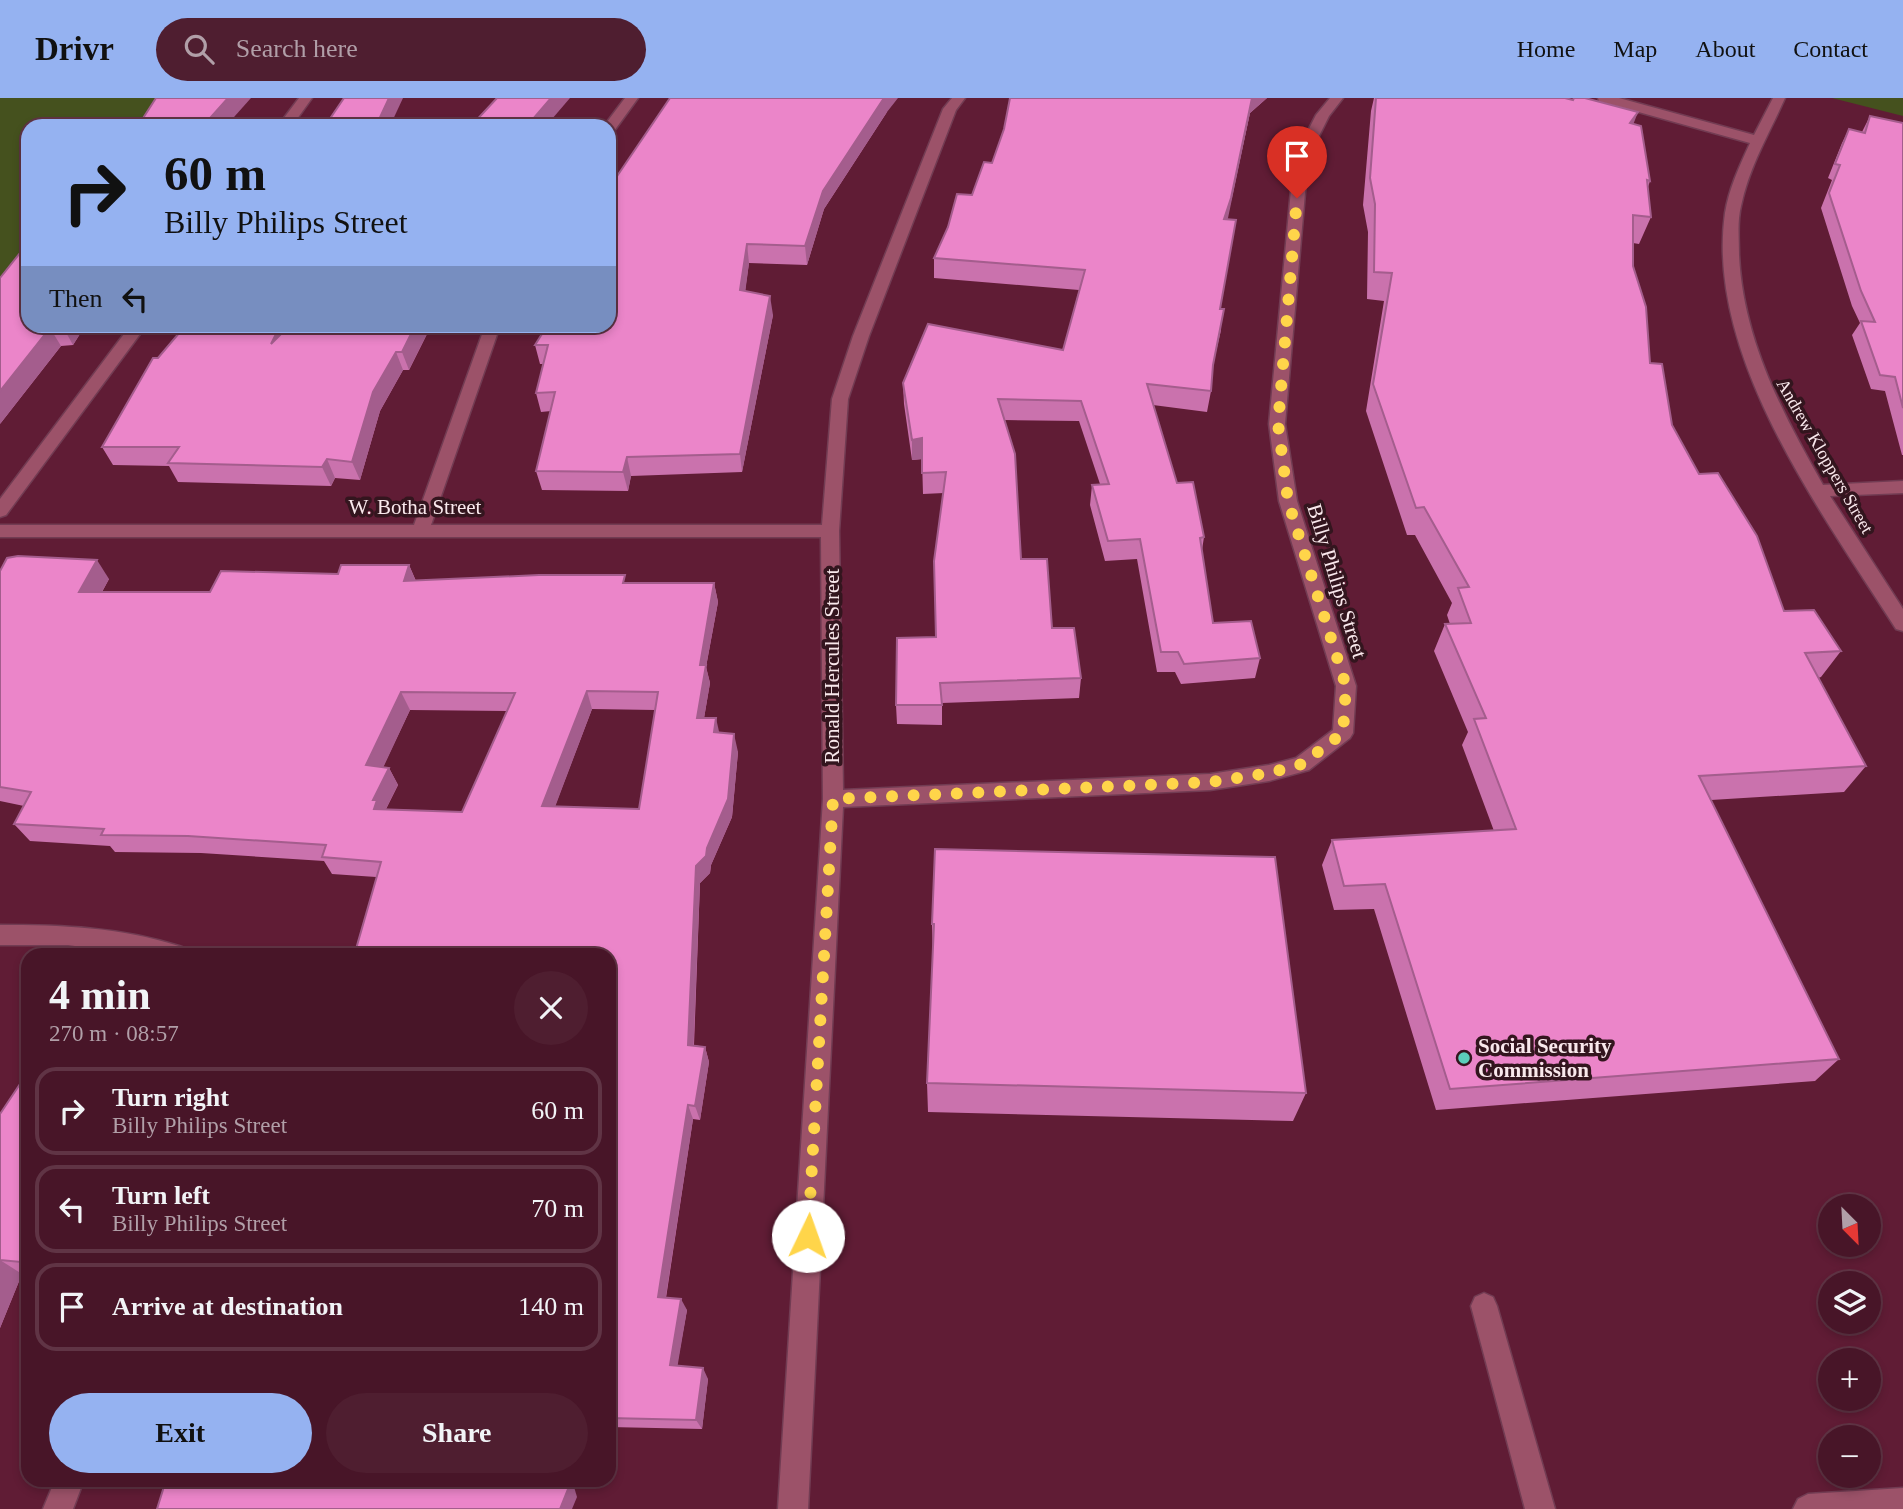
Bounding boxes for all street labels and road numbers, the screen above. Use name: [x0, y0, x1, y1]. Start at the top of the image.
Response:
street label: Andrew Kloppers Street: [1773, 375, 1877, 537]
street label: W. Botha Street: [349, 495, 482, 519]
street label: Billy Philips Street: [1302, 501, 1372, 661]
street label: Ronald Hercules Street: [820, 568, 844, 763]

